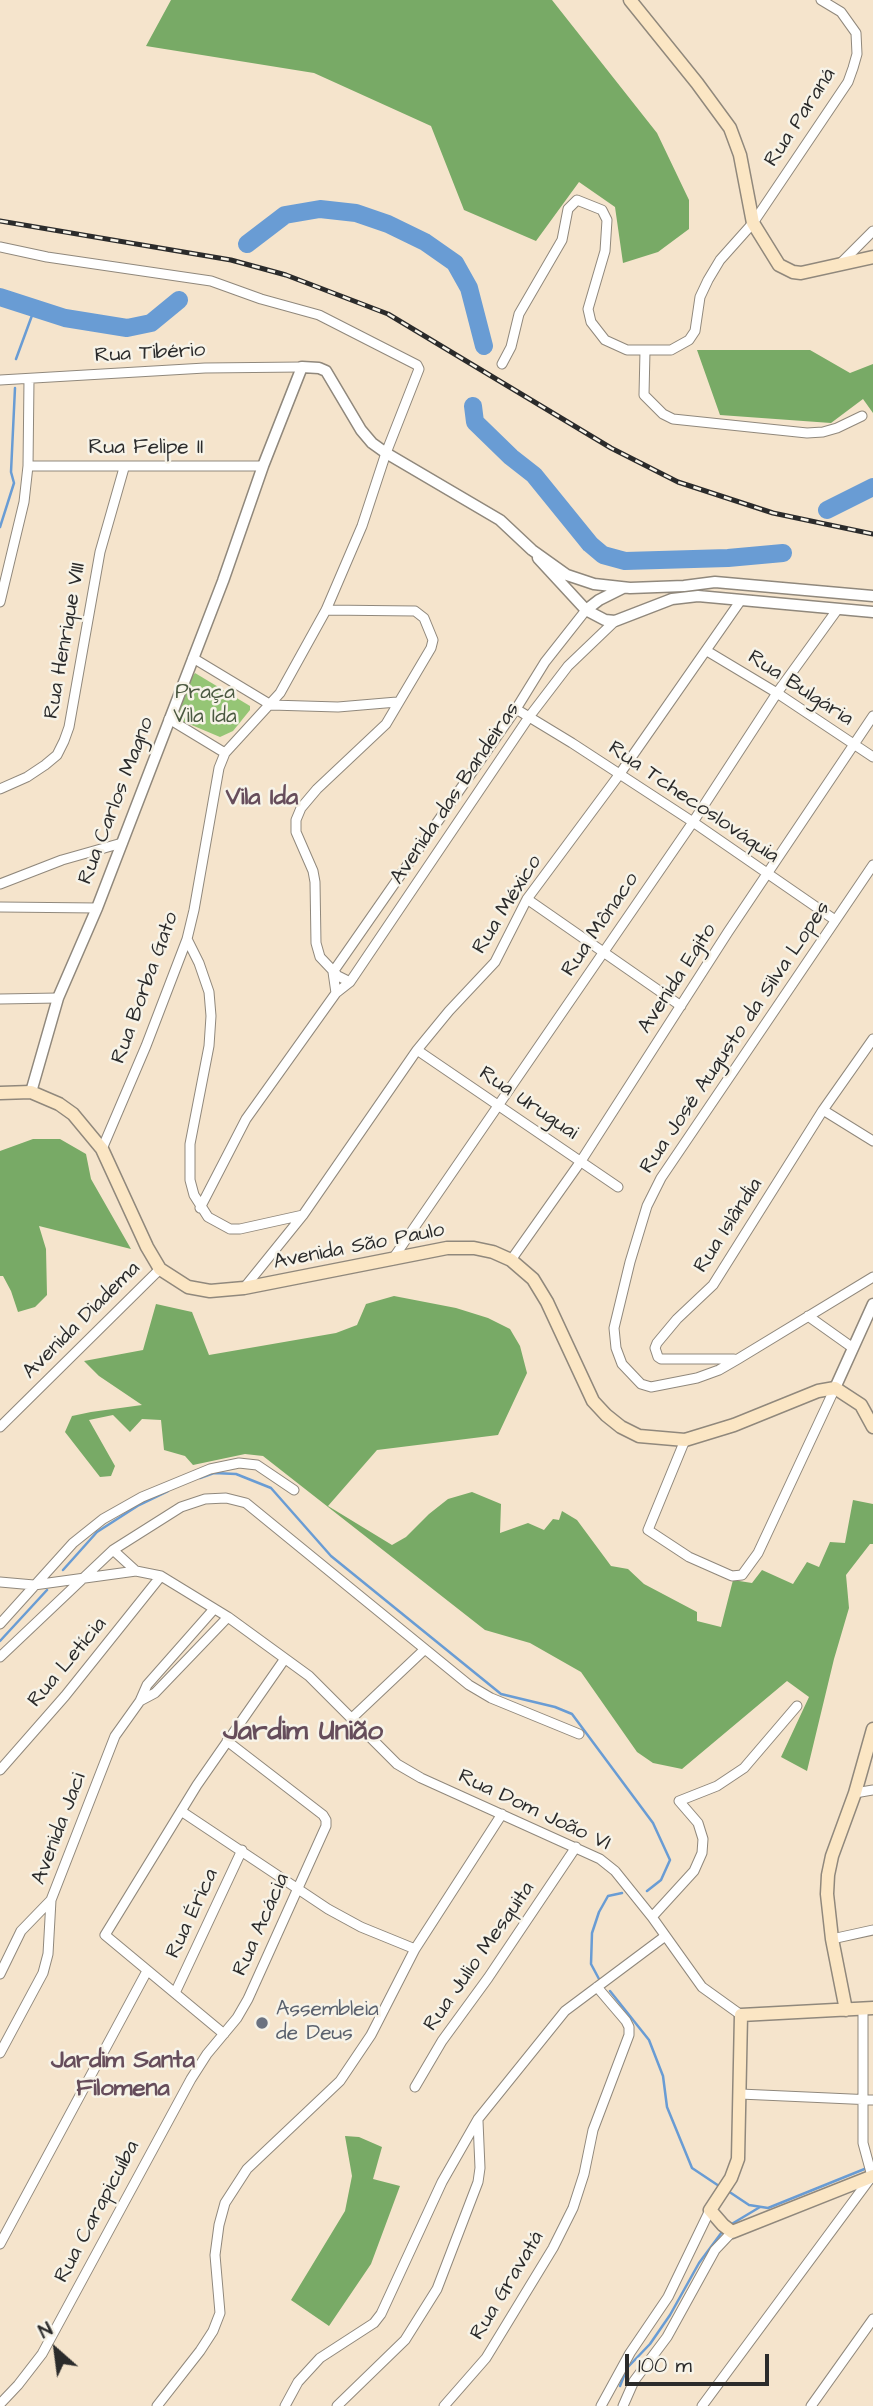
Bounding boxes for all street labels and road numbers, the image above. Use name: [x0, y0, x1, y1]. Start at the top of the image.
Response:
street label: Rua Paraná: [760, 64, 842, 172]
street label: Rua Tibério: [94, 339, 206, 369]
street label: Rua Felipe II: [89, 436, 203, 462]
street label: Rua Henrique VIII: [40, 561, 92, 721]
street label: Rua Bulgária: [743, 646, 857, 732]
street label: Avenida das Bandeiras: [386, 698, 526, 890]
street label: Rua Carlos Magno: [73, 714, 161, 888]
street label: Rua Tchecoslováquia: [603, 736, 783, 870]
street label: Rua México: [468, 851, 548, 959]
street label: Rua Mônaco: [557, 868, 645, 982]
street label: Rua José Augusto da Silva Lopes: [635, 897, 837, 1179]
street label: Rua Borba Gato: [107, 909, 185, 1067]
street label: Avenida Egito: [633, 919, 723, 1039]
street label: Rua Uruguai: [474, 1062, 582, 1146]
street label: Rua Islândia: [689, 1174, 769, 1278]
street label: Avenida São Paulo: [271, 1218, 447, 1276]
street label: Avenida Diadema: [18, 1257, 146, 1385]
street label: Rua Letícia: [23, 1613, 113, 1713]
street label: Rua Dom João VI: [454, 1765, 614, 1857]
street label: Avenida Jaci: [27, 1770, 93, 1888]
street label: Rua Érica: [161, 1865, 225, 1963]
street label: Rua Acácia: [228, 1870, 296, 1980]
street label: Rua Julio Mesquita: [419, 1878, 541, 2036]
street label: Rua Carapicuíba: [50, 2137, 146, 2287]
street label: Rua Gravatá: [466, 2227, 550, 2345]

